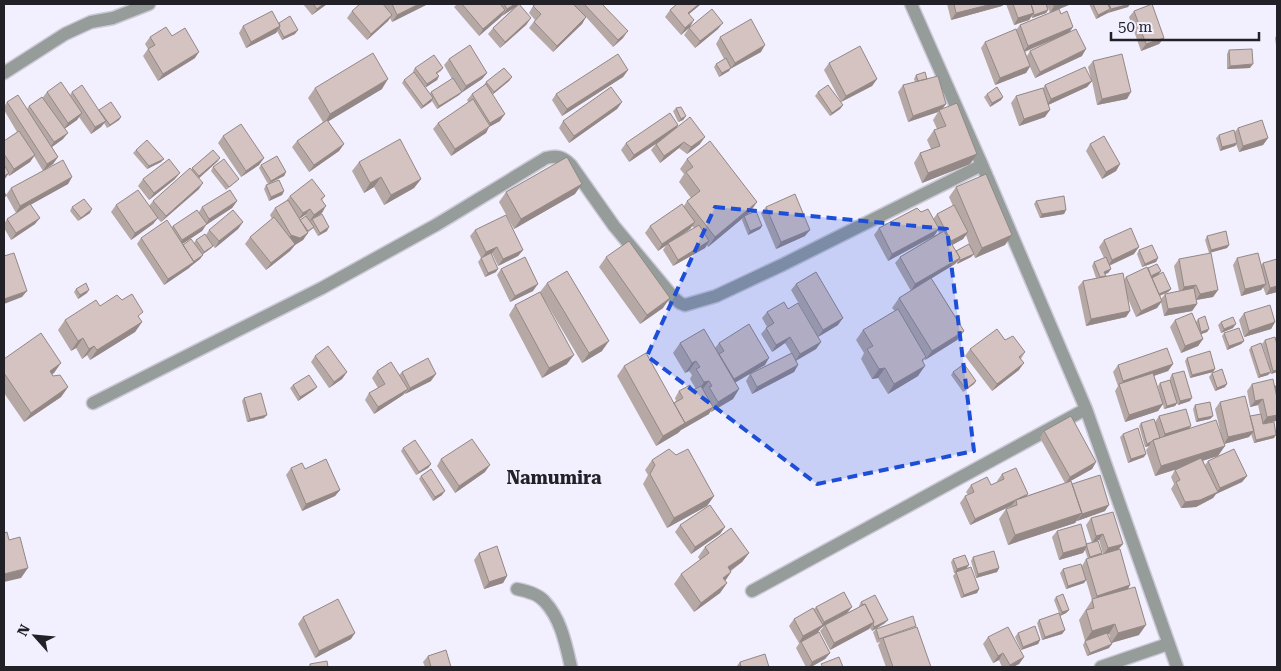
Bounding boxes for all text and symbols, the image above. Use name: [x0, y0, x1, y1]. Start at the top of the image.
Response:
scale bar: [1111, 10, 1258, 42]
text: 50 m: [1118, 18, 1153, 36]
district label: Namumira: [506, 467, 602, 488]
north arrow: [10, 611, 60, 661]
text: N: [14, 621, 33, 639]

